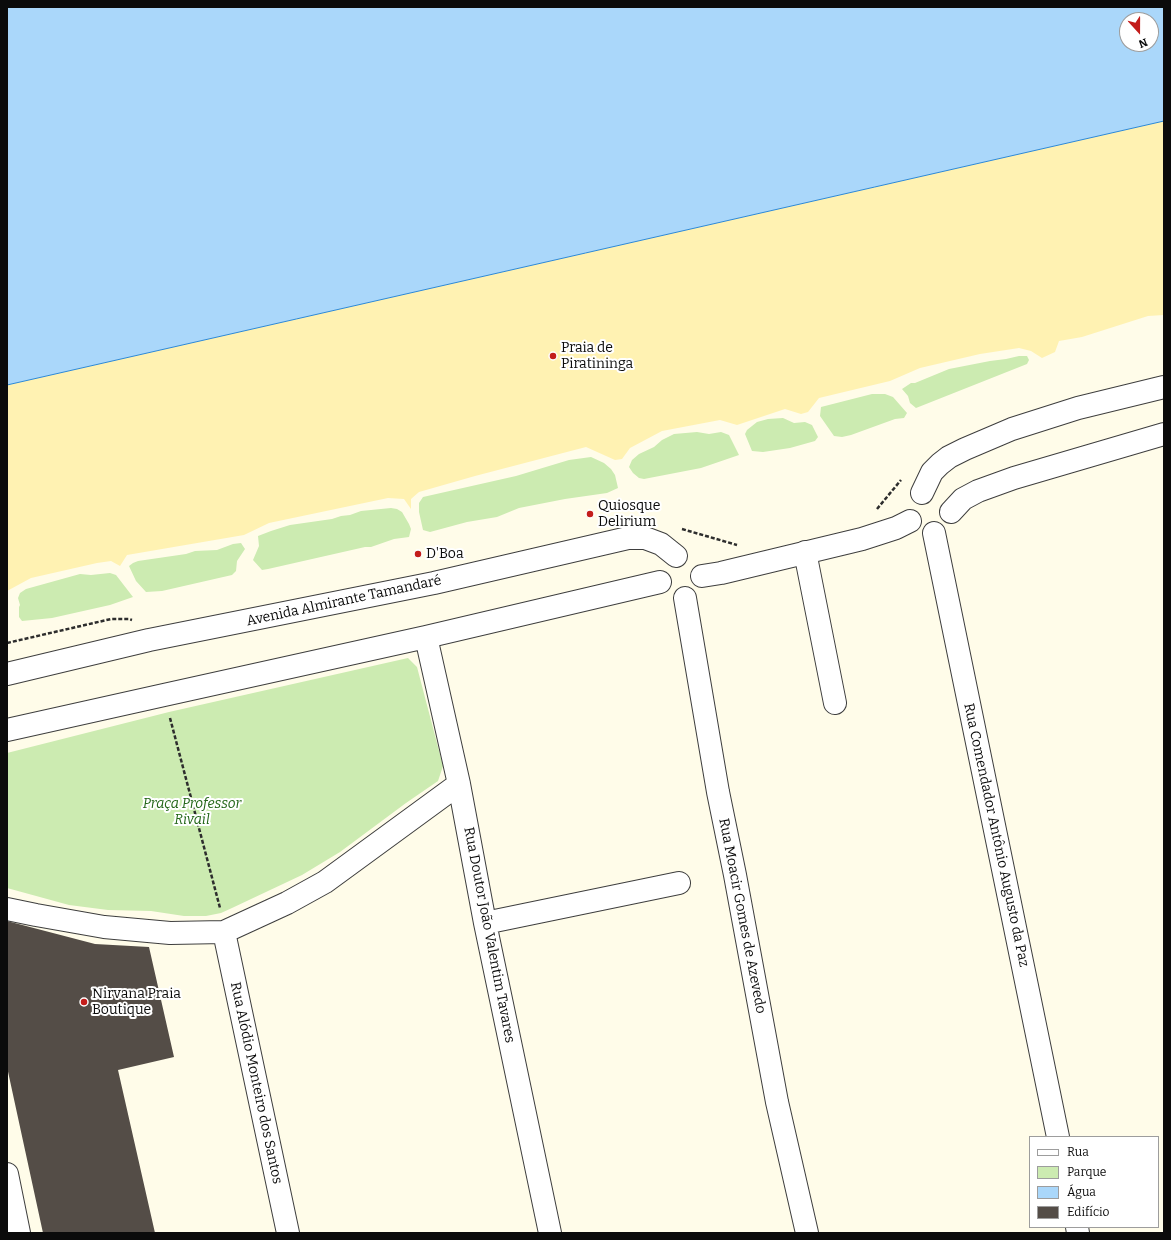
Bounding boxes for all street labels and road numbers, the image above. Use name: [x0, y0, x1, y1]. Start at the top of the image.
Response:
street label: Avenida Almirante Tamandaré: [245, 572, 443, 630]
street label: Rua Comendador Antônio Augusto da Paz: [960, 702, 1032, 968]
street label: Rua Moacir Gomes de Azevedo: [715, 817, 769, 1015]
street label: Rua Doutor João Valentim Tavares: [460, 826, 518, 1044]
street label: Rua Alódio Monteiro dos Santos: [226, 981, 286, 1185]

